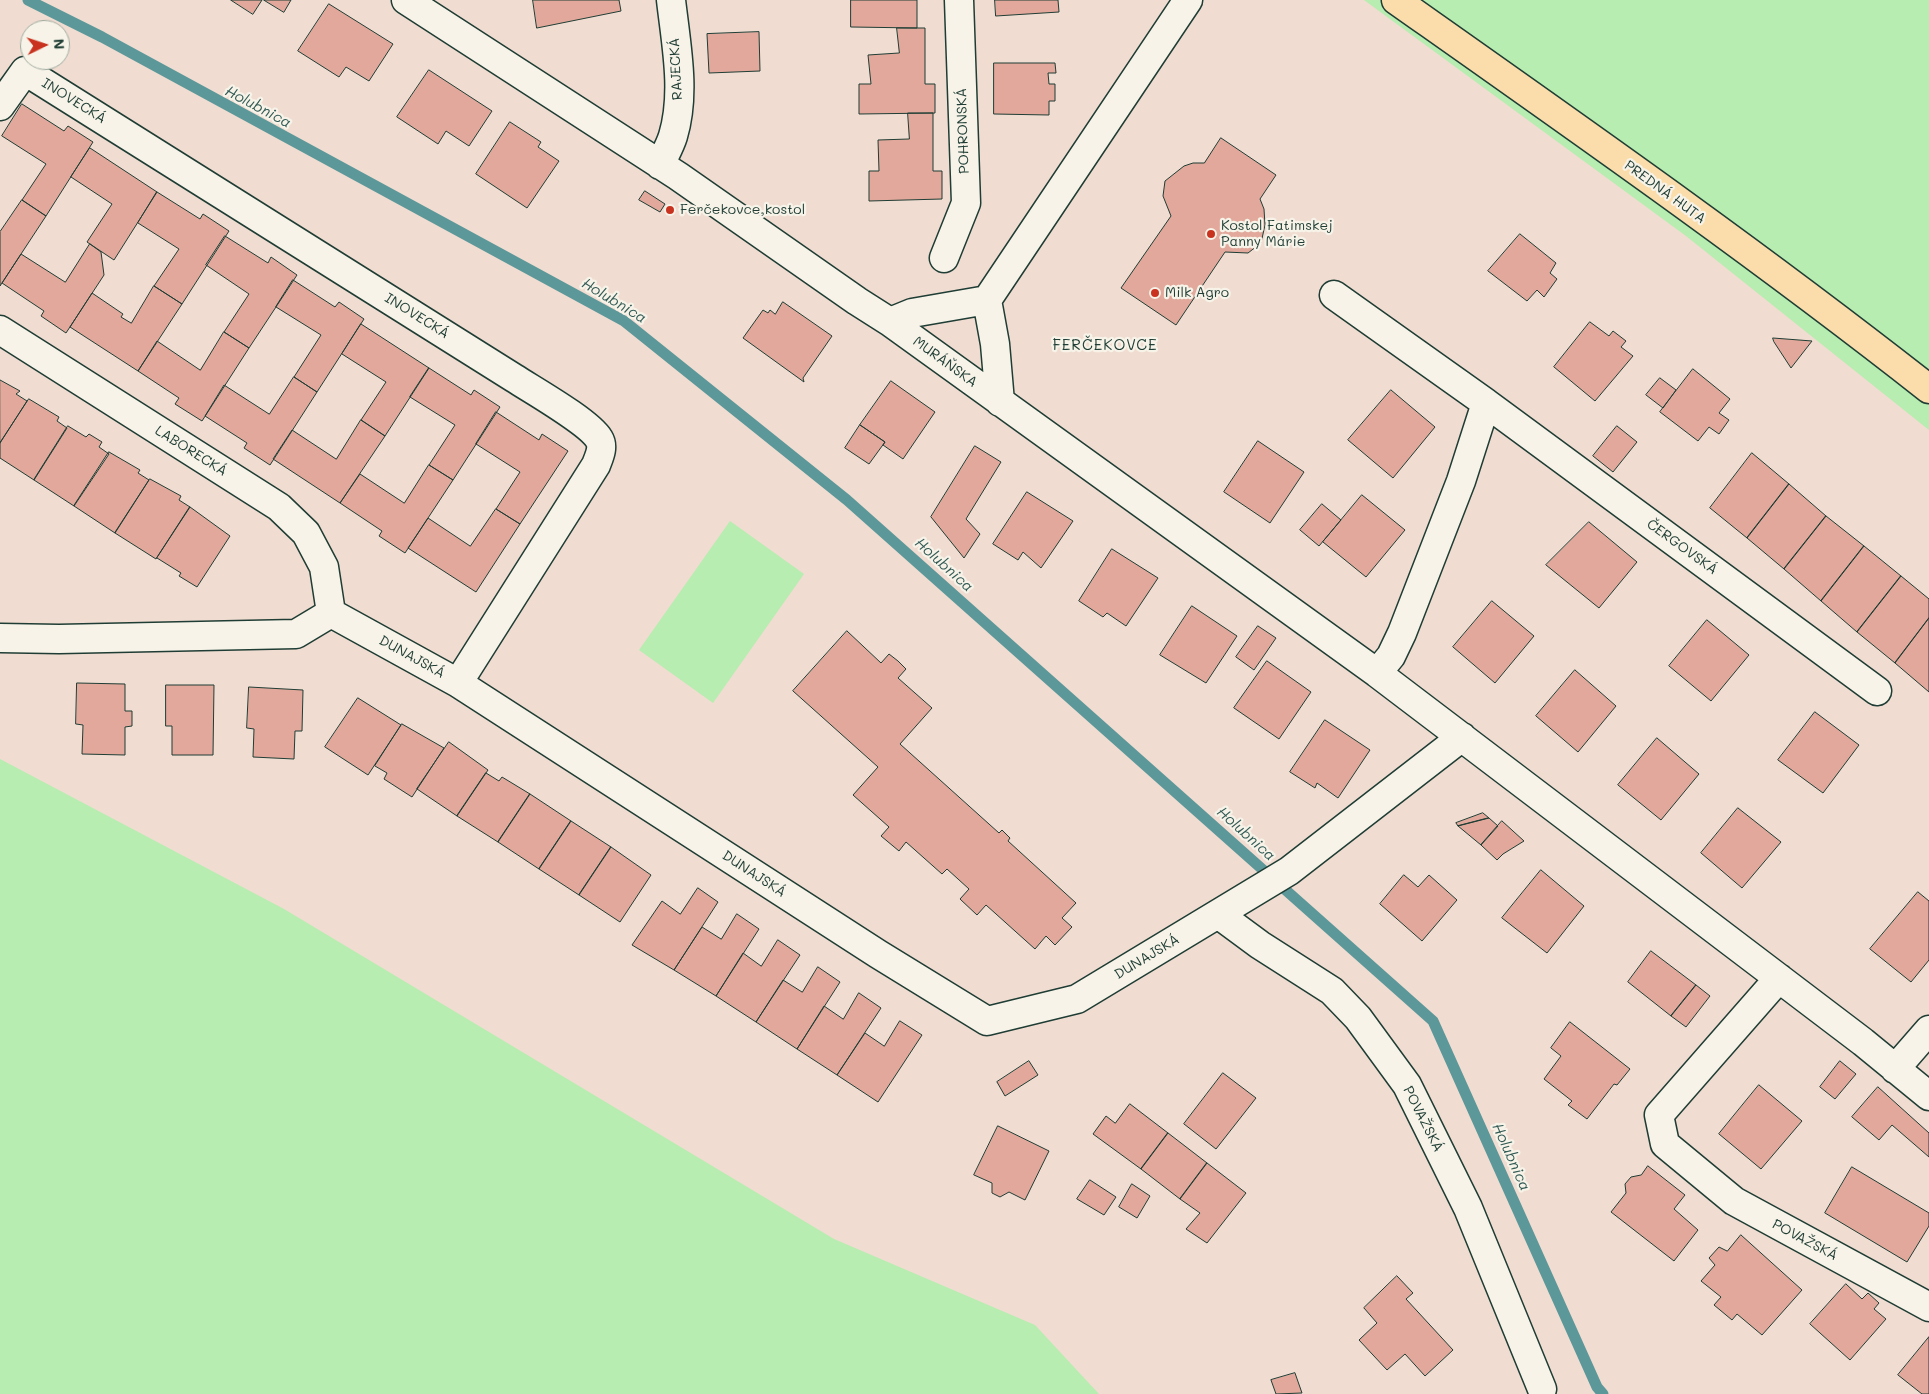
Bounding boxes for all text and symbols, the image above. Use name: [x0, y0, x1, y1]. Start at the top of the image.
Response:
north arrow: [20, 20, 70, 70]
street label: RAJECKÁ: [666, 37, 686, 101]
text: N: [50, 38, 69, 50]
street label: INOVECKÁ: [39, 75, 109, 127]
water label: Holubnica: [222, 82, 294, 132]
street label: POHRONSKÁ: [953, 88, 973, 174]
street label: PREDNÁ HUTA: [1621, 157, 1709, 227]
place label: Ferčekovce,kostol: [680, 202, 805, 218]
marker: Ferčekovce,kostol: [664, 204, 676, 216]
place label: Kostol Fatimskej Panny Márie: [1221, 218, 1333, 250]
marker: Kostol Fatimskej Panny Márie: [1205, 228, 1217, 240]
water label: Holubnica: [578, 275, 650, 327]
place label: Milk Agro: [1165, 285, 1229, 301]
marker: Milk Agro: [1149, 287, 1161, 299]
street label: INOVECKÁ: [382, 290, 452, 342]
street label: MURÁŇSKA: [909, 333, 981, 391]
district label: FERČEKOVCE: [1051, 336, 1159, 354]
street label: LABORECKÁ: [152, 422, 230, 480]
street label: ČERGOVSKÁ: [1643, 516, 1721, 578]
water label: Holubnica: [911, 534, 977, 596]
street label: DUNAJSKÁ: [376, 632, 448, 682]
water label: Holubnica: [1213, 803, 1279, 865]
street label: DUNAJSKÁ: [719, 847, 789, 901]
street label: DUNAJSKÁ: [1112, 931, 1182, 983]
street label: POVAŽSKÁ: [1399, 1083, 1447, 1155]
water label: Holubnica: [1488, 1120, 1534, 1194]
street label: POVAŽSKÁ: [1769, 1216, 1841, 1264]

